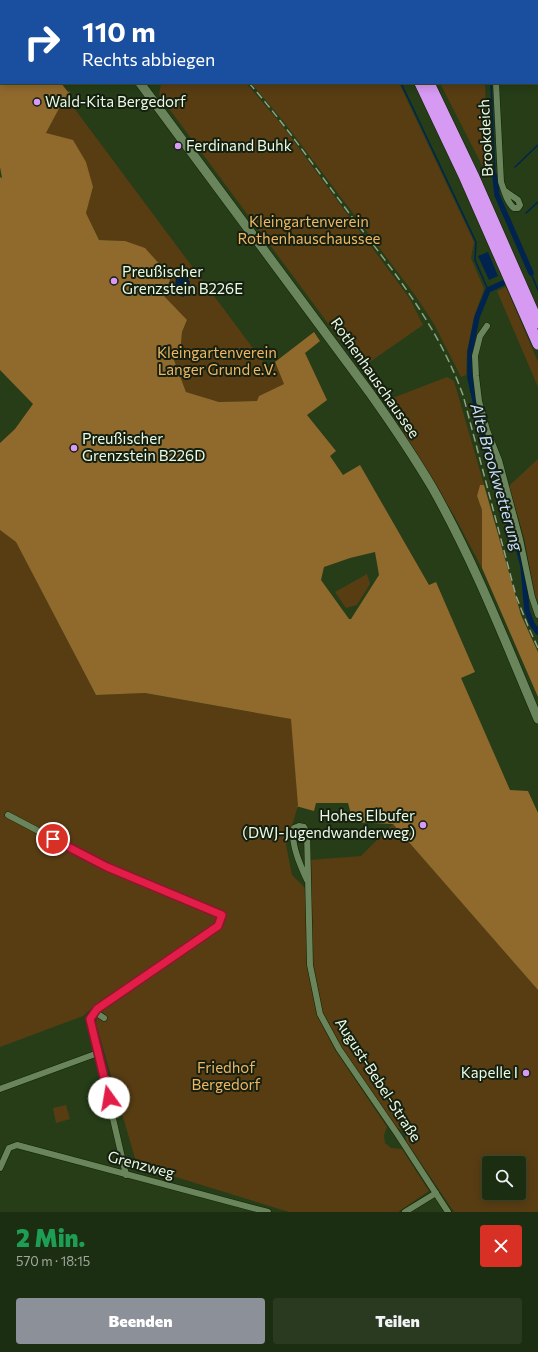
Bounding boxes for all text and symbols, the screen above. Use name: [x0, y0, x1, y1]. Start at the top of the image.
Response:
text: 110 m: [82, 14, 156, 48]
icon: right: [16, 16, 68, 68]
text: Rechts abbiegen: [82, 48, 215, 70]
place label: Wald-Kita Bergedorf: [45, 92, 186, 110]
marker: Wald-Kita Bergedorf: [32, 97, 42, 107]
street label: Brookdeich: [474, 99, 496, 177]
place label: Ferdinand Buhk: [186, 136, 292, 154]
marker: Ferdinand Buhk: [173, 141, 183, 151]
park label: Kleingartenverein Rothenhauschaussee: [238, 212, 381, 247]
place label: Preußischer Grenzstein B226E: [122, 262, 243, 297]
marker: Preußischer Grenzstein B226E: [109, 276, 119, 286]
street label: Rothenhauschaussee: [327, 314, 424, 441]
park label: Kleingartenverein Langer Grund e.V.: [157, 343, 277, 378]
water label: Alte Brookwetterung: [467, 400, 528, 554]
place label: Preußischer Grenzstein B226D: [82, 429, 205, 464]
marker: Preußischer Grenzstein B226D: [69, 443, 79, 453]
place label: Hohes Elbufer (DWJ-Jugendwanderweg): [242, 806, 415, 841]
marker: Hohes Elbufer (DWJ-Jugendwanderweg): [418, 820, 428, 830]
pin: [36, 822, 70, 856]
icon: arrive: [42, 828, 64, 850]
street label: August-Bebel-Straße: [332, 1014, 426, 1145]
park label: Friedhof Bergedorf: [191, 1058, 261, 1093]
place label: Kapelle I: [461, 1063, 518, 1081]
marker: Kapelle I: [521, 1068, 531, 1078]
position arrow: [88, 1077, 130, 1119]
street label: Grenzweg: [106, 1146, 177, 1182]
map controls: [482, 1156, 526, 1200]
button: search: [482, 1156, 526, 1200]
text: 2 Min.: [16, 1223, 85, 1252]
button: close: [480, 1225, 522, 1267]
text: 570 m · 18:15: [16, 1253, 90, 1269]
button: Beenden: [16, 1298, 265, 1344]
button: Teilen: [273, 1298, 522, 1344]

